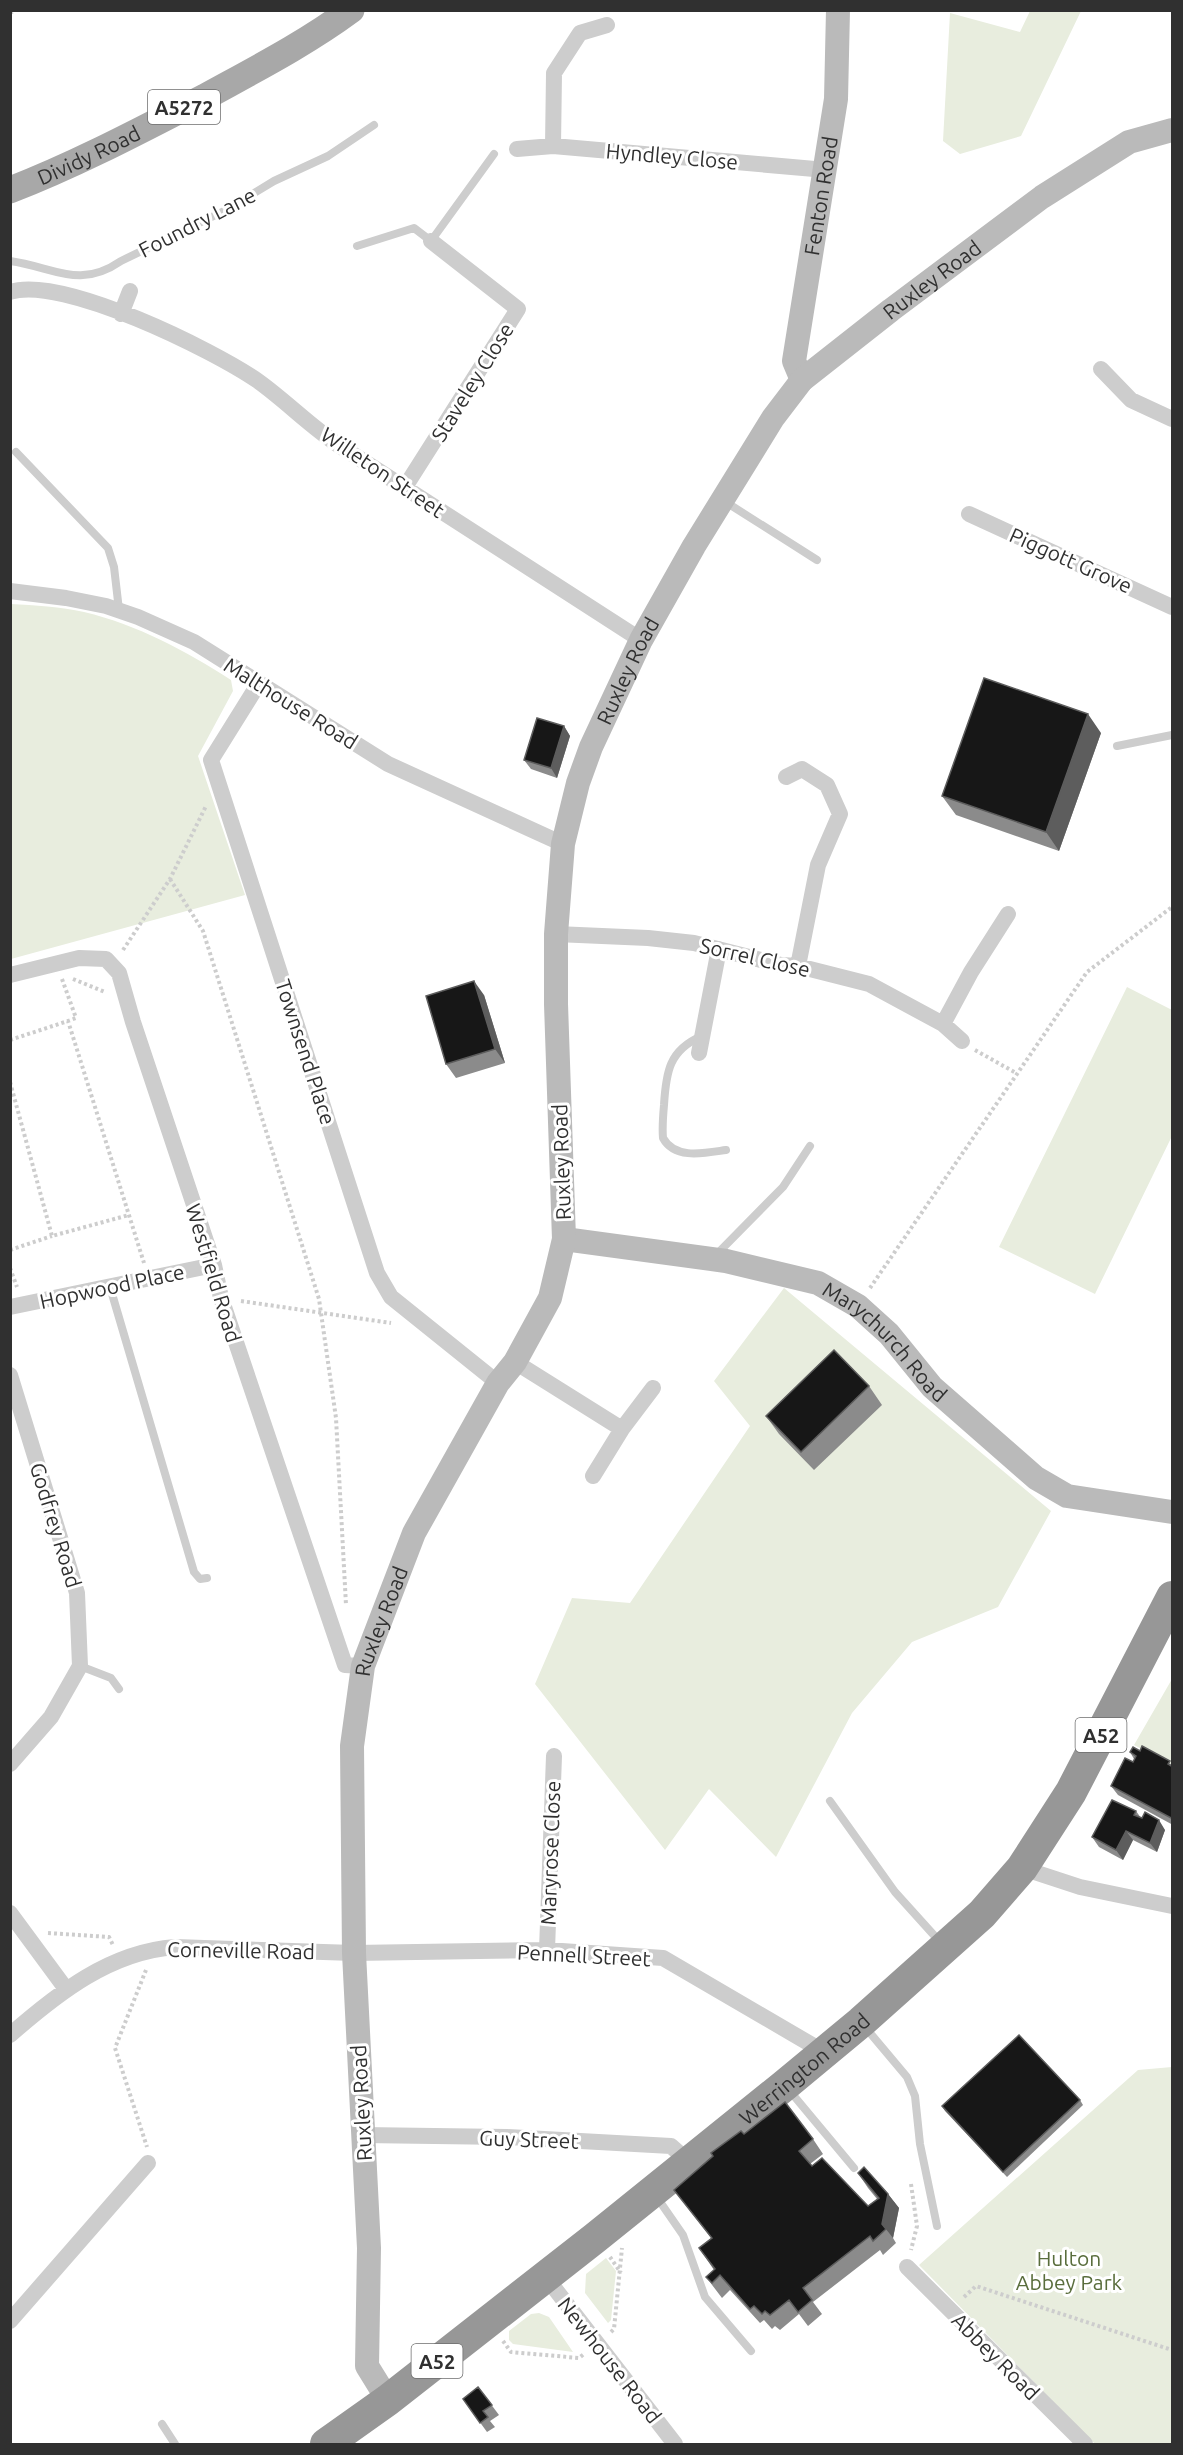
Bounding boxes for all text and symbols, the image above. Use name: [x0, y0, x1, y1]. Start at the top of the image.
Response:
road number: A5272: [148, 90, 220, 124]
street label: Dividy Road: [34, 120, 144, 190]
street label: Fenton Road: [799, 134, 842, 257]
street label: Hyndley Close: [605, 138, 739, 174]
street label: Foundry Lane: [135, 182, 259, 262]
street label: Ruxley Road: [878, 235, 985, 324]
street label: Staveley Close: [426, 318, 518, 446]
street label: Willeton Street: [317, 422, 449, 522]
street label: Piggott Grove: [1006, 522, 1136, 598]
street label: Ruxley Road: [591, 613, 663, 728]
street label: Malthouse Road: [220, 652, 362, 754]
street label: Sorrel Close: [698, 933, 812, 981]
street label: Townsend Place: [271, 976, 341, 1128]
street label: Ruxley Road: [547, 1104, 575, 1220]
street label: Westfield Road: [182, 1201, 246, 1345]
street label: Hopwood Place: [37, 1259, 187, 1313]
street label: Marychurch Road: [819, 1276, 952, 1407]
street label: Godfrey Road: [26, 1460, 86, 1590]
street label: Ruxley Road: [350, 1563, 412, 1678]
road number: A52: [1076, 1718, 1126, 1752]
street label: Maryrose Close: [535, 1780, 565, 1926]
street label: Corneville Road: [167, 1937, 315, 1963]
street label: Pennell Street: [517, 1940, 651, 1970]
street label: Werrington Road: [734, 2008, 874, 2129]
street label: Ruxley Road: [346, 2044, 376, 2162]
street label: Guy Street: [479, 2125, 579, 2153]
park label: Hulton Abbey Park: [1016, 2246, 1123, 2294]
street label: Newhouse Road: [553, 2292, 667, 2428]
street label: Abbey Road: [948, 2308, 1044, 2404]
road number: A52: [412, 2344, 462, 2378]

